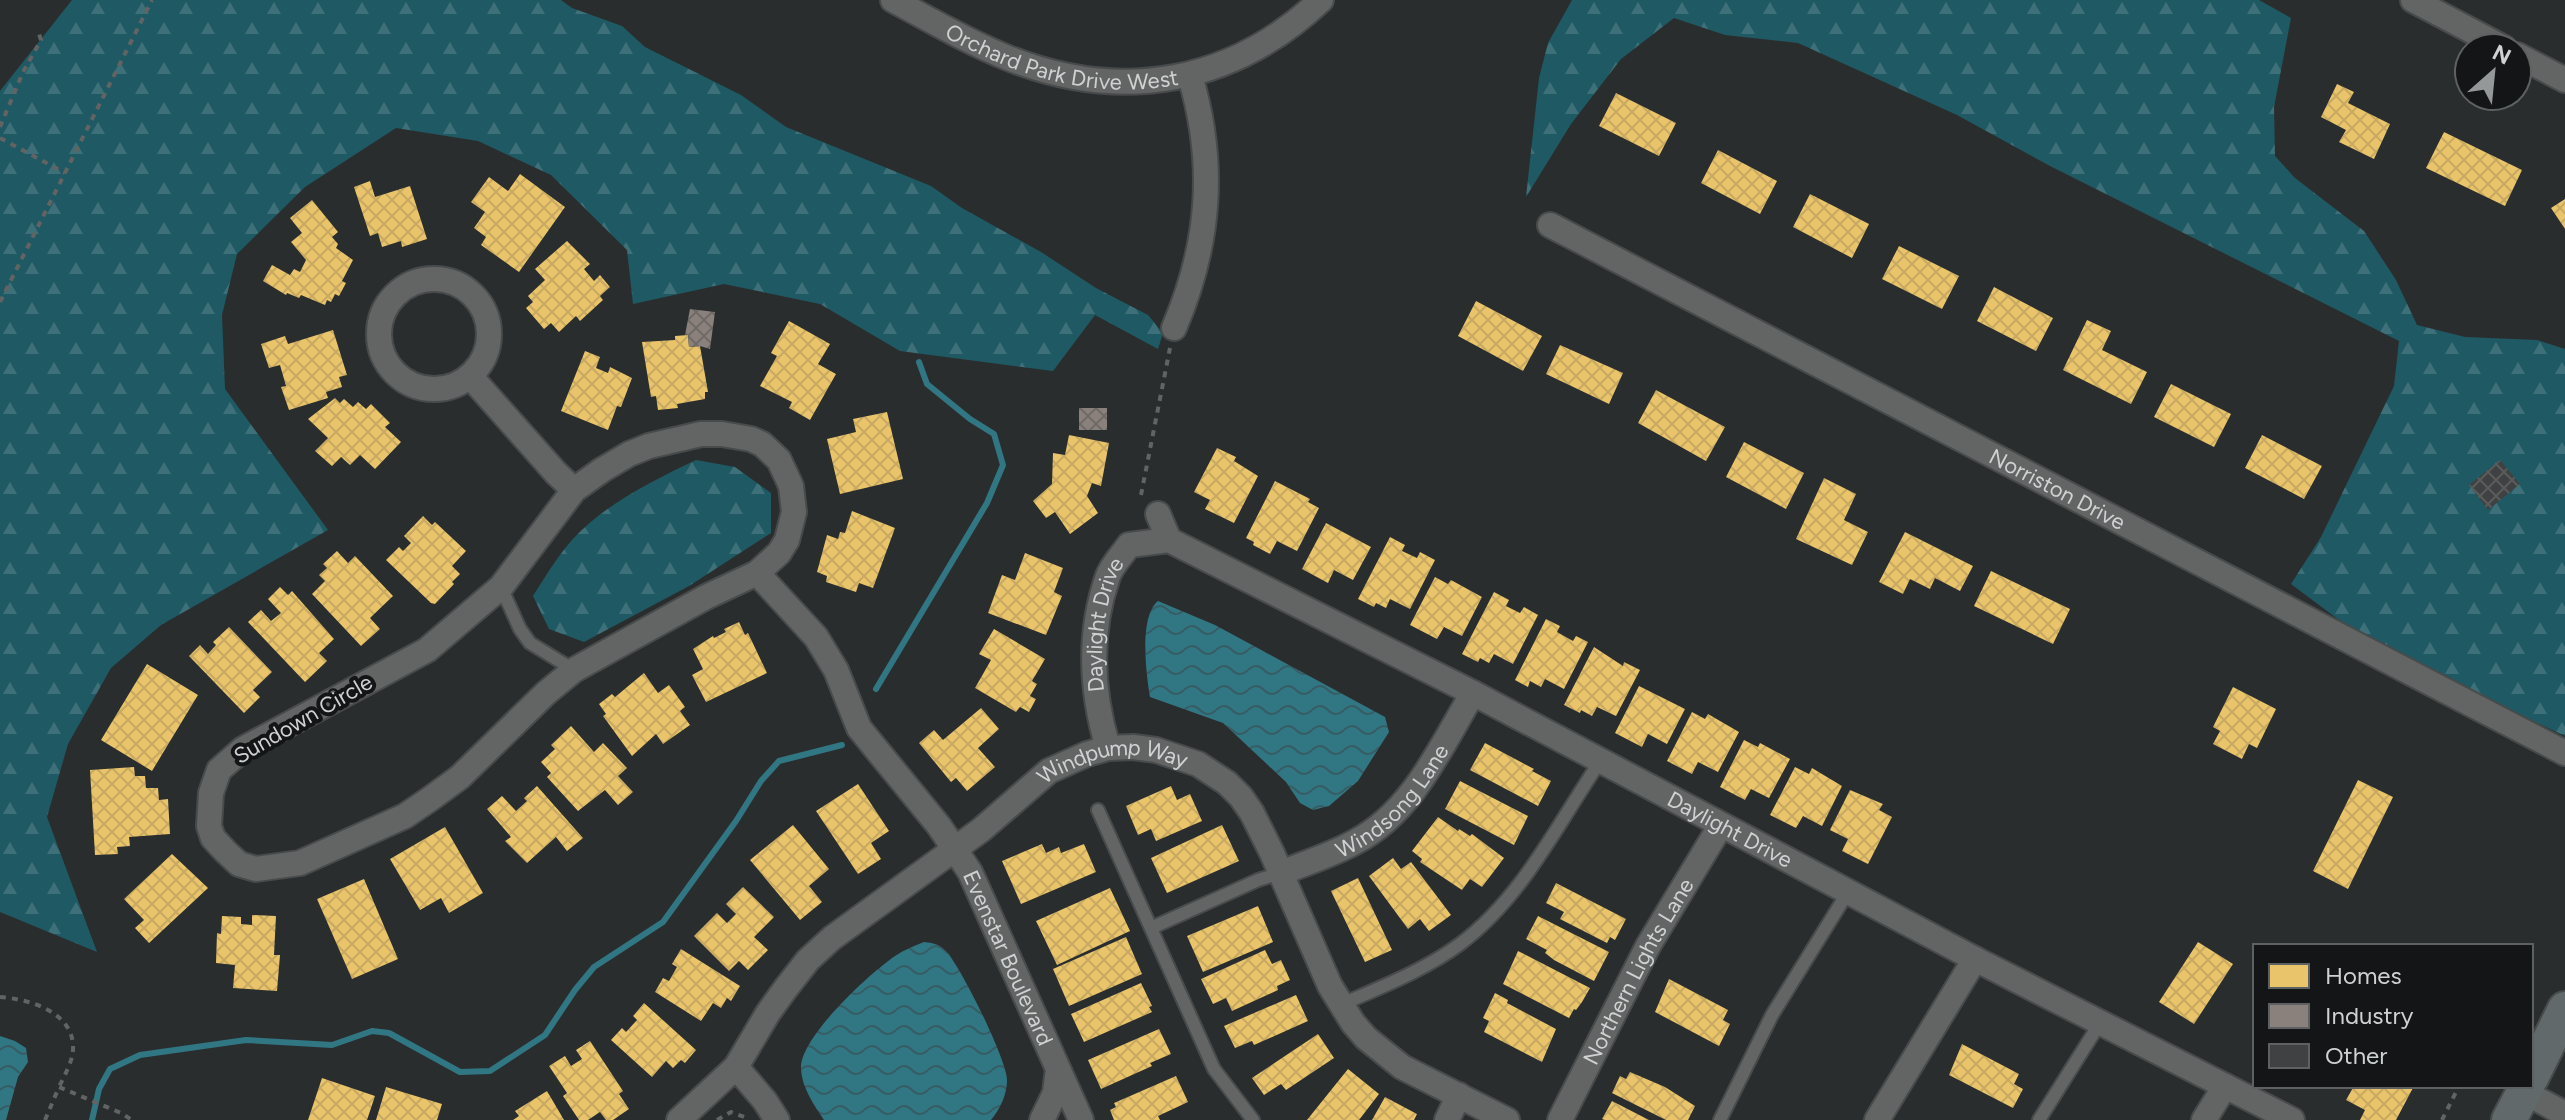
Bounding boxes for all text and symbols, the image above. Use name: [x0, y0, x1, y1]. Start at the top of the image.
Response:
street label: Orchard Park Drive West: [941, 18, 1180, 95]
north arrow: [2453, 32, 2533, 112]
text: N: [2488, 39, 2516, 71]
street label: Norriston Drive: [1985, 442, 2130, 535]
street label: Daylight Drive: [1081, 551, 1129, 693]
street label: Sundown Circle: [229, 668, 377, 770]
street label: Windpump Way: [1031, 733, 1192, 789]
street label: Windsong Lane: [1331, 739, 1454, 863]
street label: Daylight Drive: [1663, 785, 1797, 873]
street label: Evenstar Boulevard: [957, 866, 1059, 1050]
street label: Northern Lights Lane: [1577, 873, 1699, 1069]
legend: [2253, 944, 2533, 1088]
text: Homes: [2325, 961, 2402, 990]
text: Industry: [2325, 1001, 2414, 1030]
text: Other: [2325, 1041, 2387, 1070]

